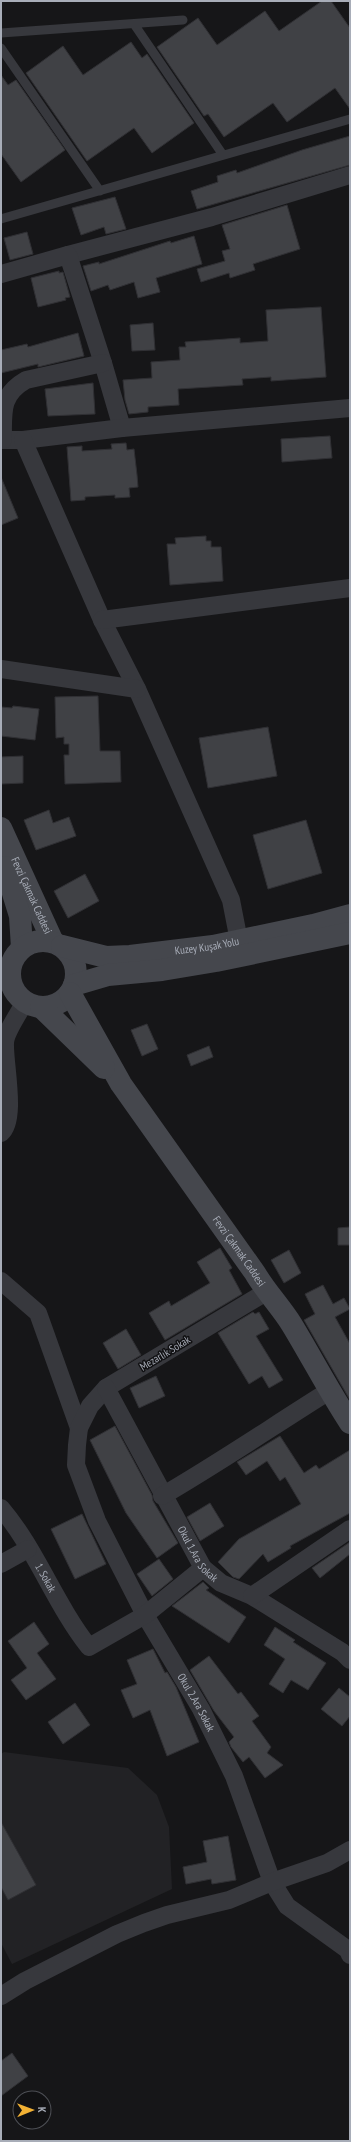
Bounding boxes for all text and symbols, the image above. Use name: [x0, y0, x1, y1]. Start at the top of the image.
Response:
street label: Fevzi Çakmak Caddesi: [8, 855, 55, 936]
street label: Kuzey Kuşak Yolu: [174, 934, 241, 958]
street label: Fevzi Çakmak Caddesi: [210, 1213, 269, 1289]
street label: Mezarlık Sokak: [137, 1332, 193, 1374]
street label: Okul 1.Ara Sokak: [175, 1524, 222, 1585]
street label: 1. Sokak: [32, 1561, 60, 1595]
street label: Okul 2.Ara Sokak: [174, 1671, 218, 1734]
north arrow: [12, 2090, 52, 2130]
text: K: [35, 2107, 49, 2113]

